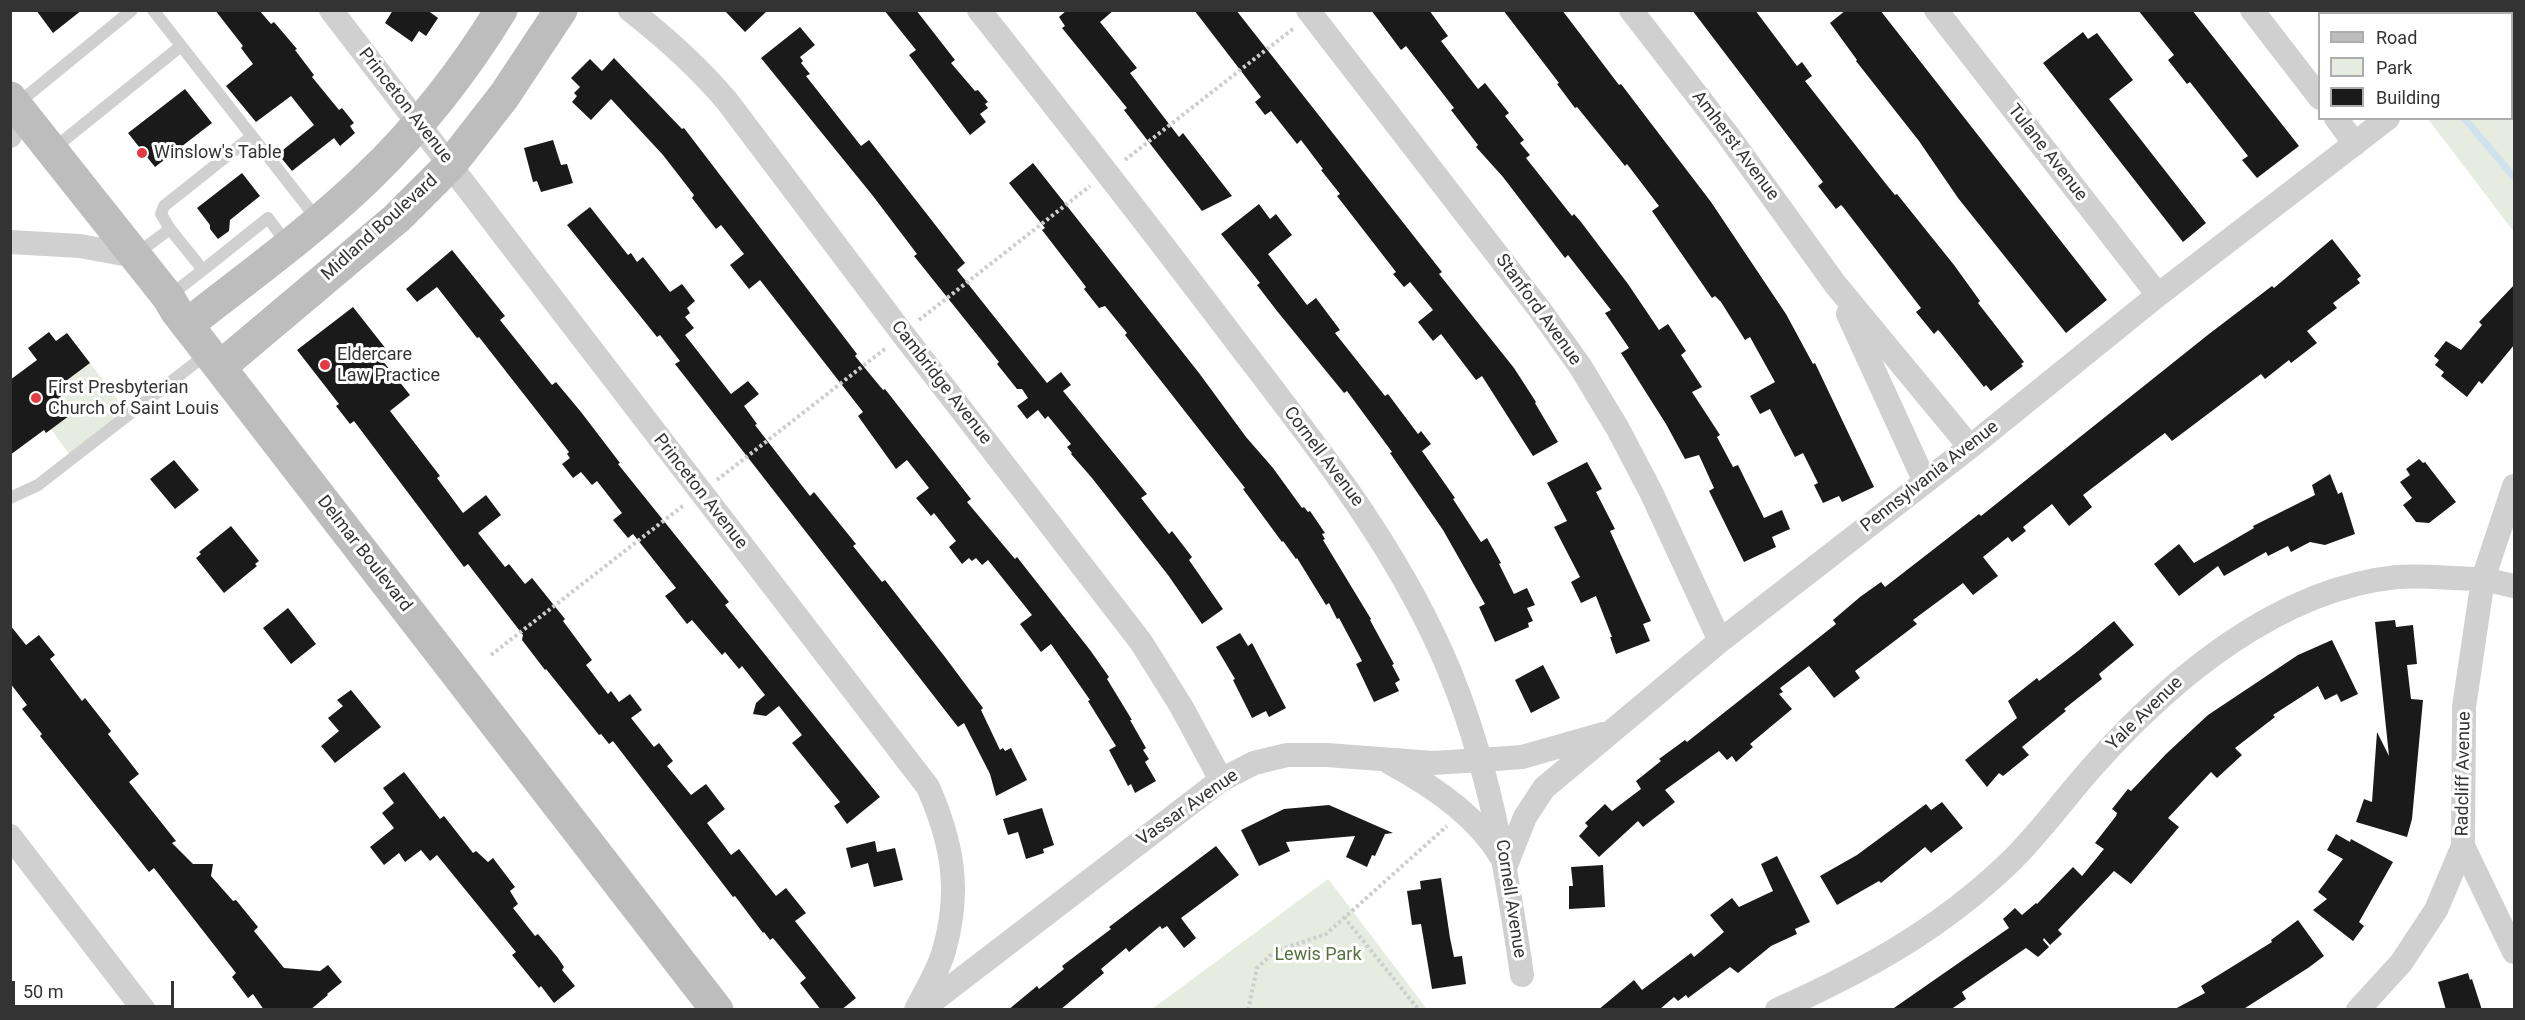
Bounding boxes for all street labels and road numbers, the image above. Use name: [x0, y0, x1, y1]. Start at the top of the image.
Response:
street label: Princeton Avenue: [353, 44, 457, 168]
street label: Amherst Avenue: [1687, 87, 1783, 205]
street label: Tulane Avenue: [2003, 100, 2091, 206]
street label: Midland Boulevard: [318, 170, 442, 286]
street label: Stanford Avenue: [1490, 250, 1586, 370]
street label: Cambridge Avenue: [886, 317, 996, 449]
street label: Cornell Avenue: [1278, 403, 1368, 511]
street label: Pennsylvania Avenue: [1857, 417, 2003, 537]
street label: Princeton Avenue: [648, 430, 752, 554]
street label: Delmar Boulevard: [312, 492, 416, 616]
street label: Yale Avenue: [2103, 672, 2187, 756]
street label: Radcliff Avenue: [2452, 711, 2476, 837]
street label: Vassar Avenue: [1133, 765, 1243, 851]
street label: Cornell Avenue: [1490, 838, 1530, 960]

